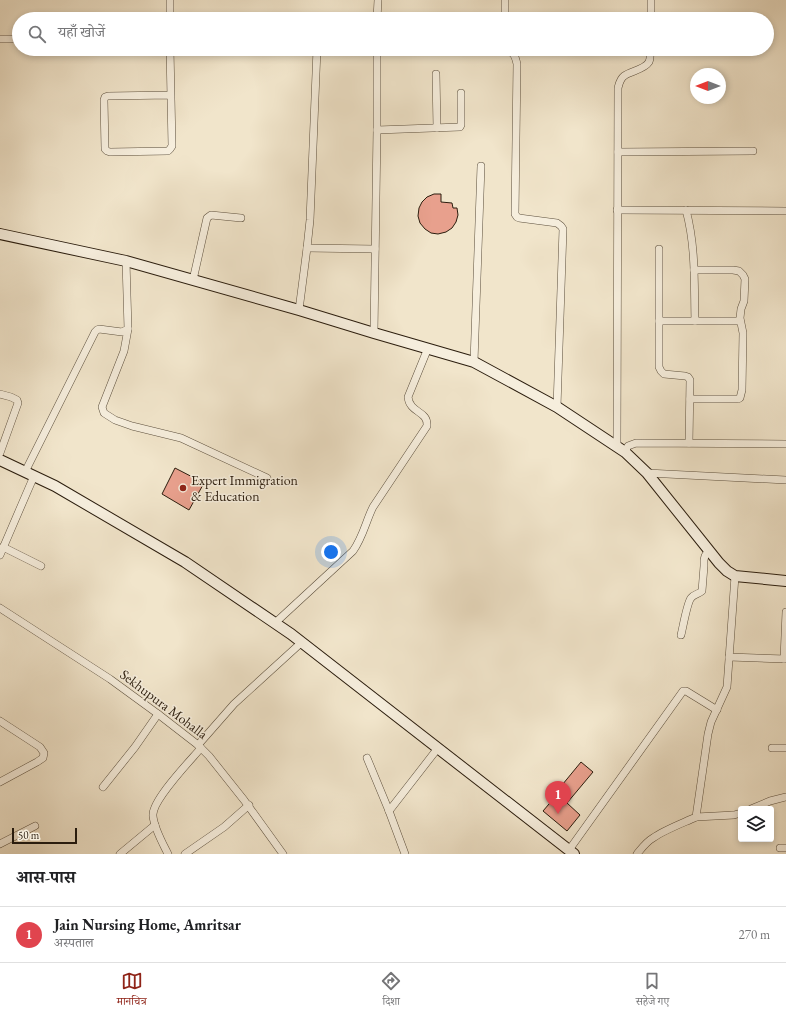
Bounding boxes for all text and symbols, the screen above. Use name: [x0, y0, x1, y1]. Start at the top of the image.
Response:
search box: [12, 12, 774, 56]
text: यहाँ खोजें: [58, 22, 105, 41]
icon: search: [26, 23, 48, 45]
north arrow: [690, 68, 726, 104]
place label: Expert Immigration & Education: [191, 471, 299, 505]
marker: Expert Immigration & Education: [178, 483, 188, 493]
your location: [321, 542, 341, 562]
street label: Sekhupura Mohalla: [117, 665, 212, 743]
pin: 1: [545, 781, 571, 814]
map controls: [738, 806, 774, 842]
button: layers: [738, 806, 774, 842]
scale bar: [12, 826, 77, 845]
text: 50 m: [18, 828, 39, 842]
text: आस-पास: [16, 866, 75, 888]
text: Jain Nursing Home, Amritsar: [54, 915, 241, 934]
text: 1: [26, 926, 32, 943]
text: 270 m: [739, 926, 770, 943]
text: अस्पताल: [54, 934, 94, 951]
tab: मानचित्र: [117, 970, 147, 1012]
tab: दिशा: [380, 970, 402, 1012]
tab: सहेजे गए: [636, 970, 669, 1012]

